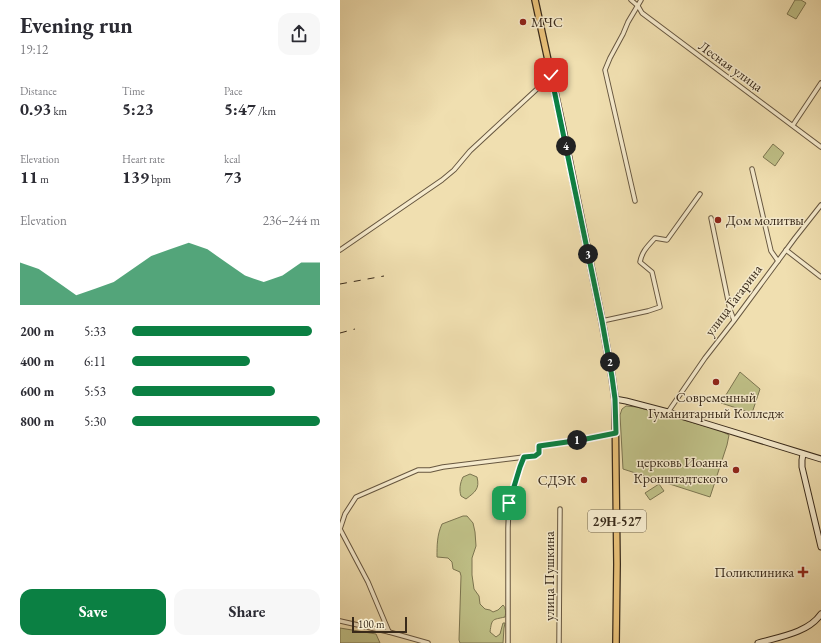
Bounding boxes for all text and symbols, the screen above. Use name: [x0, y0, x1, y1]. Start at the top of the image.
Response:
text: Evening run: [20, 11, 133, 40]
button: share: [278, 13, 320, 55]
place label: МЧС: [531, 13, 563, 31]
marker: МЧС: [518, 17, 528, 27]
street label: Лесная улица: [695, 37, 767, 96]
text: 19:12: [20, 41, 48, 58]
pin: [534, 58, 568, 92]
icon: check: [540, 64, 562, 86]
text: Distance: [20, 84, 57, 98]
text: Time: [122, 84, 145, 98]
text: Pace: [224, 84, 242, 98]
text: 0.93: [20, 98, 51, 120]
text: 5:23: [122, 98, 154, 120]
text: 5:47: [224, 98, 256, 120]
text: km: [51, 104, 67, 118]
text: /km: [256, 104, 276, 118]
pin: 4: [556, 136, 576, 156]
text: 4: [563, 139, 569, 153]
text: Elevation: [20, 152, 60, 166]
text: Heart rate: [122, 152, 165, 166]
text: kcal: [224, 152, 241, 166]
text: 11: [20, 166, 38, 188]
text: 139: [122, 166, 149, 188]
text: 73: [224, 166, 242, 188]
text: m: [38, 172, 49, 186]
text: bpm: [149, 172, 171, 186]
place label: Дом молитвы: [726, 211, 804, 229]
text: Elevation: [20, 212, 67, 229]
text: 236–244 m: [263, 212, 320, 229]
marker: Дом молитвы: [713, 215, 723, 225]
pin: 3: [578, 244, 598, 264]
text: 3: [585, 247, 591, 261]
street label: улица Гагарина: [700, 260, 766, 339]
text: 200 m: [20, 323, 54, 340]
text: 5:33: [84, 323, 106, 340]
pin: 2: [600, 352, 620, 372]
text: 400 m: [20, 353, 54, 370]
text: 6:11: [84, 353, 106, 370]
text: 2: [607, 355, 613, 369]
marker: Современный Гуманитарный Колледж: [711, 377, 721, 387]
text: 600 m: [20, 383, 54, 400]
text: 5:53: [84, 383, 106, 400]
place label: Современный Гуманитарный Колледж: [648, 388, 784, 422]
text: 800 m: [20, 413, 54, 430]
text: 5:30: [84, 413, 106, 430]
pin: 1: [567, 430, 587, 450]
text: 1: [574, 433, 580, 447]
place label: церковь Иоанна Кронштадтского: [633, 453, 728, 487]
marker: церковь Иоанна Кронштадтского: [731, 465, 741, 475]
place label: СДЭК: [538, 471, 577, 489]
marker: СДЭК: [579, 475, 589, 485]
pin: [492, 486, 526, 520]
icon: arrive: [498, 492, 520, 514]
road number: 29Н-527: [588, 510, 646, 532]
street label: улица Пушкина: [540, 531, 558, 621]
place label: Поликлиника: [714, 563, 794, 581]
marker: Поликлиника: [797, 566, 809, 578]
button: Save: [20, 589, 166, 635]
button: Share: [174, 589, 320, 635]
scale bar: [352, 615, 407, 634]
text: 100 m: [358, 617, 385, 631]

